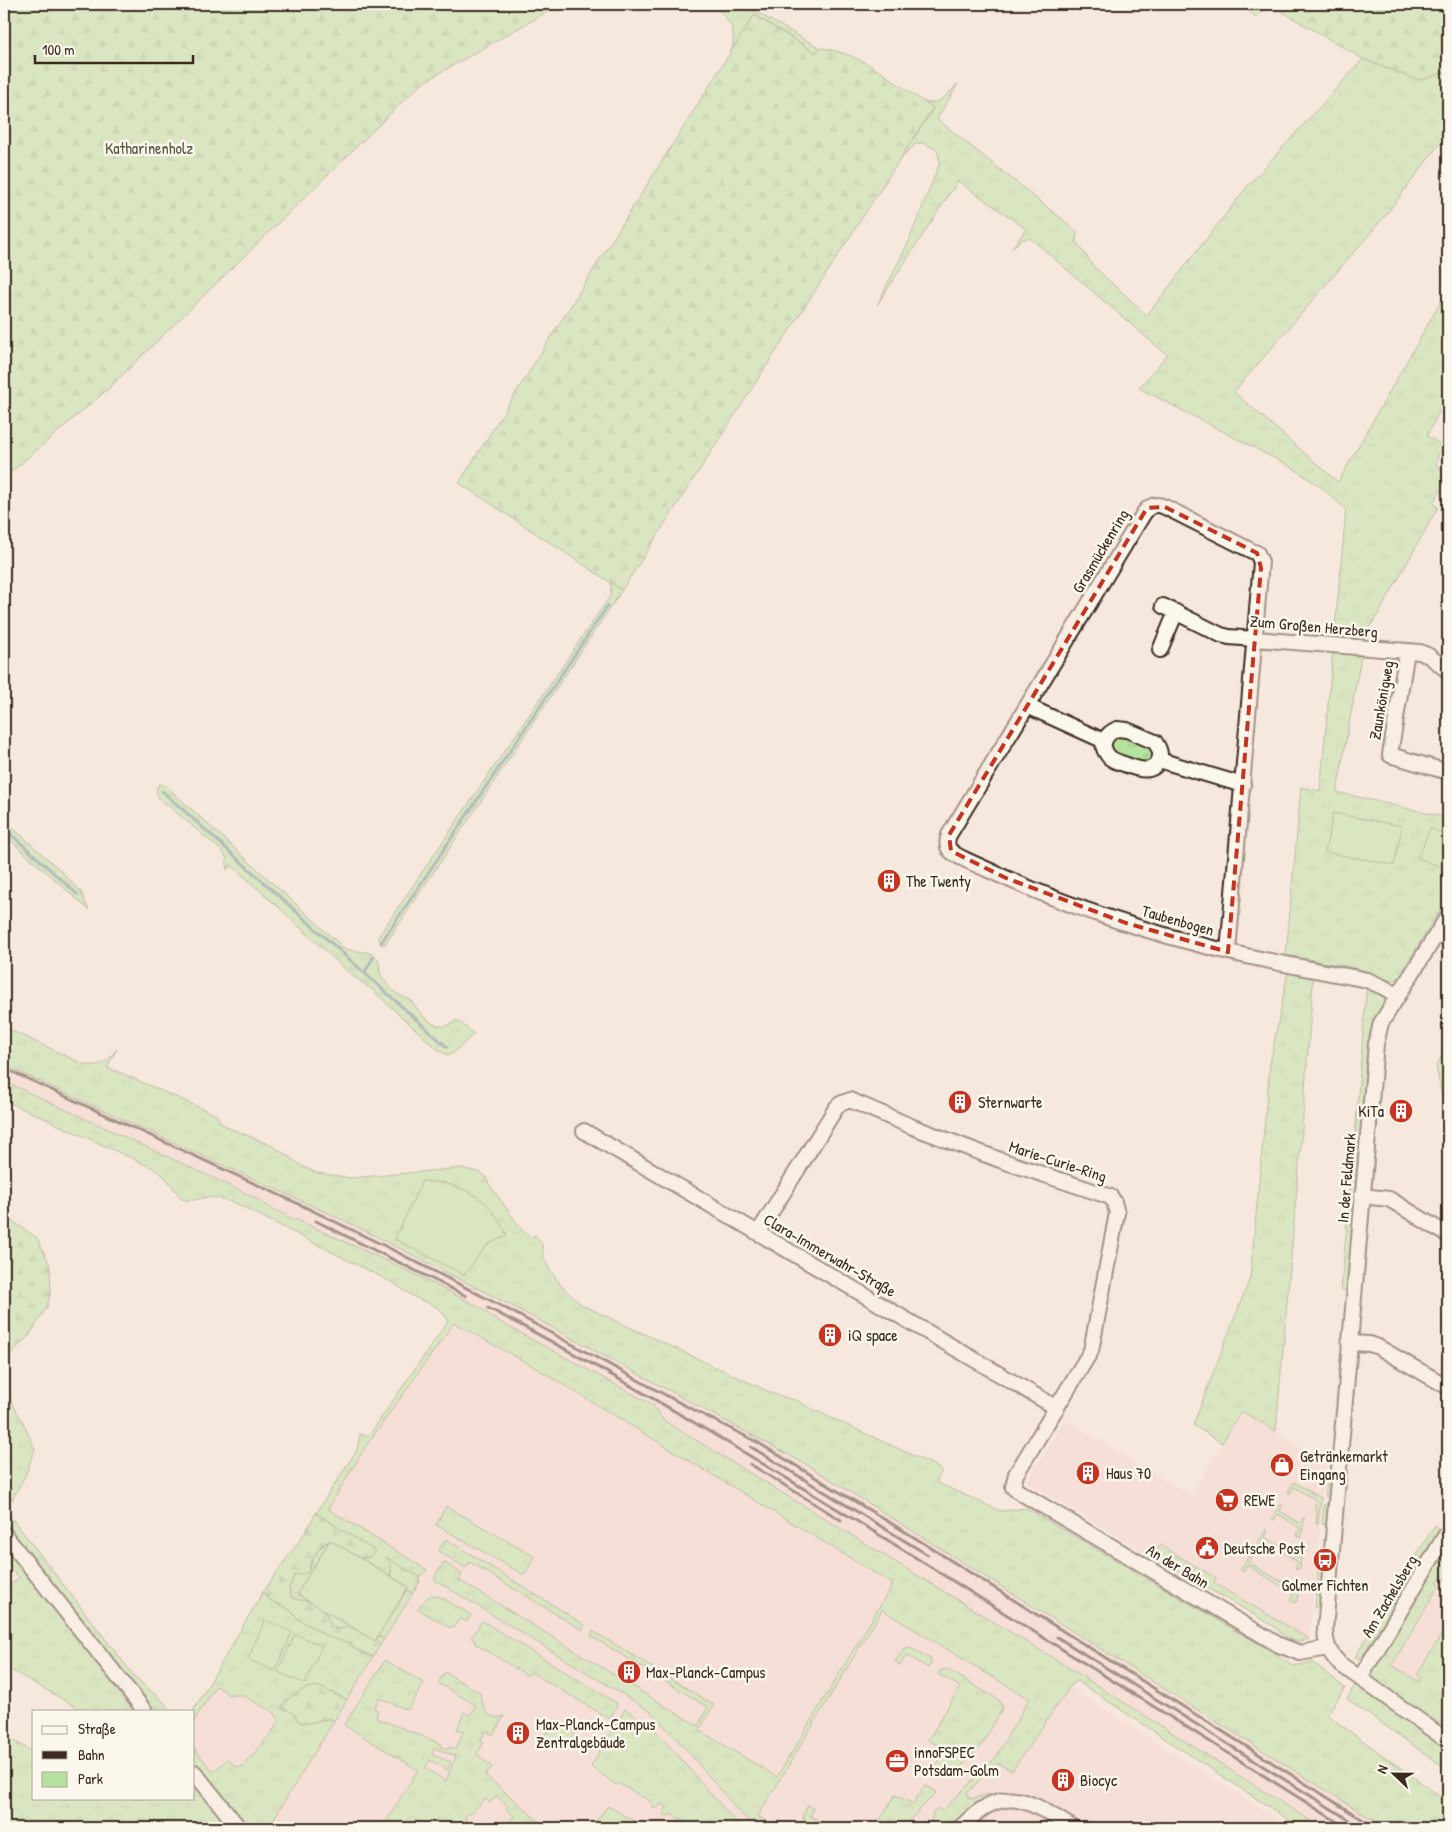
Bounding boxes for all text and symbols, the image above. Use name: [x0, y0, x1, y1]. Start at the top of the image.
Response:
scale bar: [35, 32, 192, 64]
text: 100 m: [42, 39, 75, 60]
park label: Katharinenholz: [105, 137, 193, 159]
street label: Grasmückenring: [1066, 505, 1134, 597]
street label: Zum Großen Herzberg: [1249, 609, 1379, 643]
street label: Zaunkönigweg: [1363, 659, 1399, 741]
building icon: The Twenty: [876, 868, 902, 894]
place label: The Twenty: [906, 870, 971, 892]
street label: Taubenbogen: [1139, 899, 1217, 941]
building icon: Sternwarte: [947, 1089, 973, 1115]
place label: Sternwarte: [978, 1091, 1043, 1113]
building icon: KiTa: [1388, 1098, 1414, 1124]
place label: KiTa: [1358, 1100, 1384, 1122]
street label: In der Feldmark: [1331, 1132, 1361, 1224]
street label: Marie-Curie-Ring: [1006, 1135, 1110, 1187]
street label: Clara-Immerwahr-Straße: [760, 1208, 901, 1302]
building icon: iQ space: [817, 1322, 843, 1348]
place label: iQ space: [848, 1324, 898, 1346]
place label: Getränkemarkt Eingang: [1300, 1445, 1388, 1485]
shop icon: Getränkemarkt Eingang: [1269, 1452, 1295, 1478]
building icon: Haus 70: [1075, 1460, 1101, 1486]
place label: Haus 70: [1106, 1462, 1151, 1484]
supermarket icon: REWE: [1214, 1487, 1240, 1513]
place label: REWE: [1244, 1489, 1275, 1511]
public building icon: Deutsche Post: [1194, 1535, 1220, 1561]
place label: Deutsche Post: [1224, 1537, 1305, 1559]
street label: An der Bahn: [1143, 1539, 1213, 1593]
bus stop icon: Golmer Fichten: [1312, 1547, 1338, 1573]
street label: Am Zachelsberg: [1356, 1551, 1422, 1641]
place label: Golmer Fichten: [1281, 1574, 1369, 1596]
building icon: Max-Planck-Campus: [616, 1659, 642, 1685]
place label: Max-Planck-Campus: [646, 1661, 766, 1683]
legend: [32, 1710, 195, 1800]
place label: Max-Planck-Campus Zentralgebäude: [536, 1713, 656, 1753]
text: Straße: [78, 1718, 116, 1739]
building icon: Max-Planck-Campus Zentralgebäude: [505, 1720, 531, 1746]
place label: innoFSPEC Potsdam-Golm: [914, 1741, 999, 1781]
text: Bahn: [78, 1744, 105, 1765]
office icon: innoFSPEC Potsdam-Golm: [884, 1748, 910, 1774]
north arrow: [1370, 1750, 1420, 1800]
text: N: [1371, 1761, 1392, 1776]
building icon: Biocyc: [1050, 1767, 1076, 1793]
text: Park: [78, 1768, 103, 1789]
place label: Biocyc: [1080, 1769, 1118, 1791]

